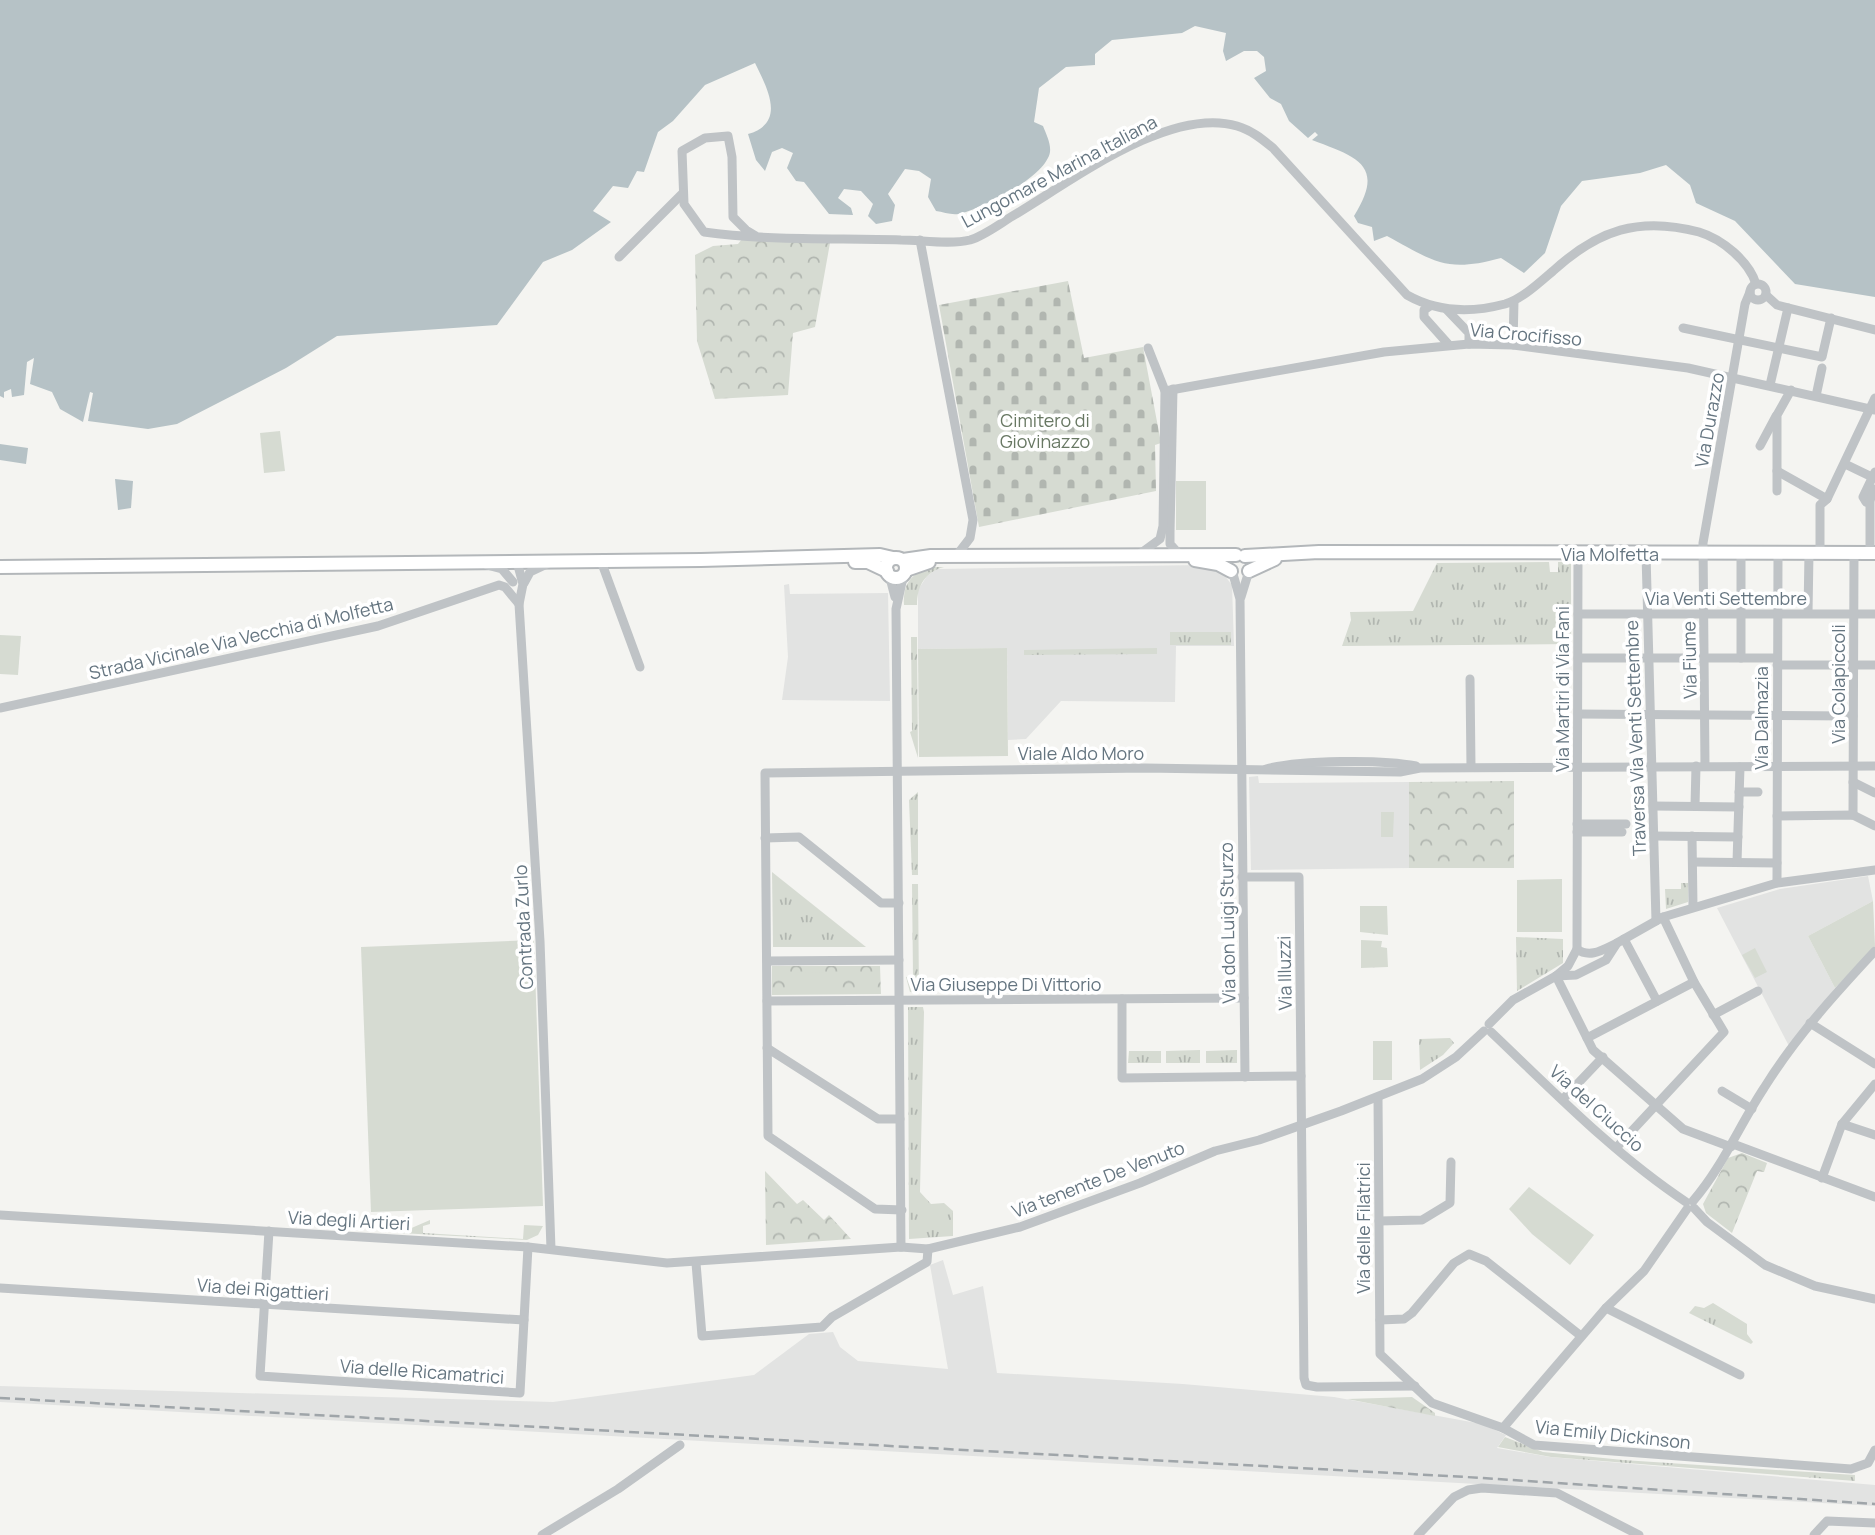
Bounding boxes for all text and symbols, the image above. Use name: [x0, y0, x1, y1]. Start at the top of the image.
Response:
street label: Lungomare Marina Italiana: [957, 109, 1161, 233]
street label: Via Crocifisso: [1469, 317, 1583, 351]
street label: Via Durazzo: [1689, 371, 1729, 469]
park label: Cimitero di Giovinazzo: [1000, 408, 1090, 453]
street label: Via Molfetta: [1561, 542, 1659, 566]
street label: Via Venti Settembre: [1645, 586, 1807, 610]
street label: Strada Vicinale Via Vecchia di Molfetta: [87, 591, 395, 685]
street label: Via Martiri di Via Fani: [1550, 606, 1574, 772]
street label: Traversa Via Venti Settembre: [1619, 620, 1651, 856]
street label: Via Fiume: [1676, 621, 1702, 699]
street label: Via Colapiccoli: [1826, 624, 1850, 744]
street label: Via Dalmazia: [1749, 666, 1773, 770]
street label: Viale Aldo Moro: [1018, 741, 1144, 765]
street label: Via don Luigi Sturzo: [1214, 842, 1240, 1004]
street label: Contrada Zurlo: [508, 864, 538, 990]
street label: Via Illuzzi: [1271, 935, 1297, 1011]
street label: Via Giuseppe Di Vittorio: [911, 972, 1101, 996]
street label: Via del Ciuccio: [1545, 1059, 1649, 1157]
street label: Via tenente De Venuto: [1008, 1135, 1188, 1223]
street label: Via delle Filatrici: [1351, 1162, 1375, 1294]
street label: Via degli Artieri: [287, 1205, 411, 1235]
street label: Via dei Rigattieri: [196, 1272, 330, 1306]
street label: Via delle Ricamatrici: [339, 1353, 505, 1389]
street label: Via Emily Dickinson: [1534, 1414, 1692, 1454]

